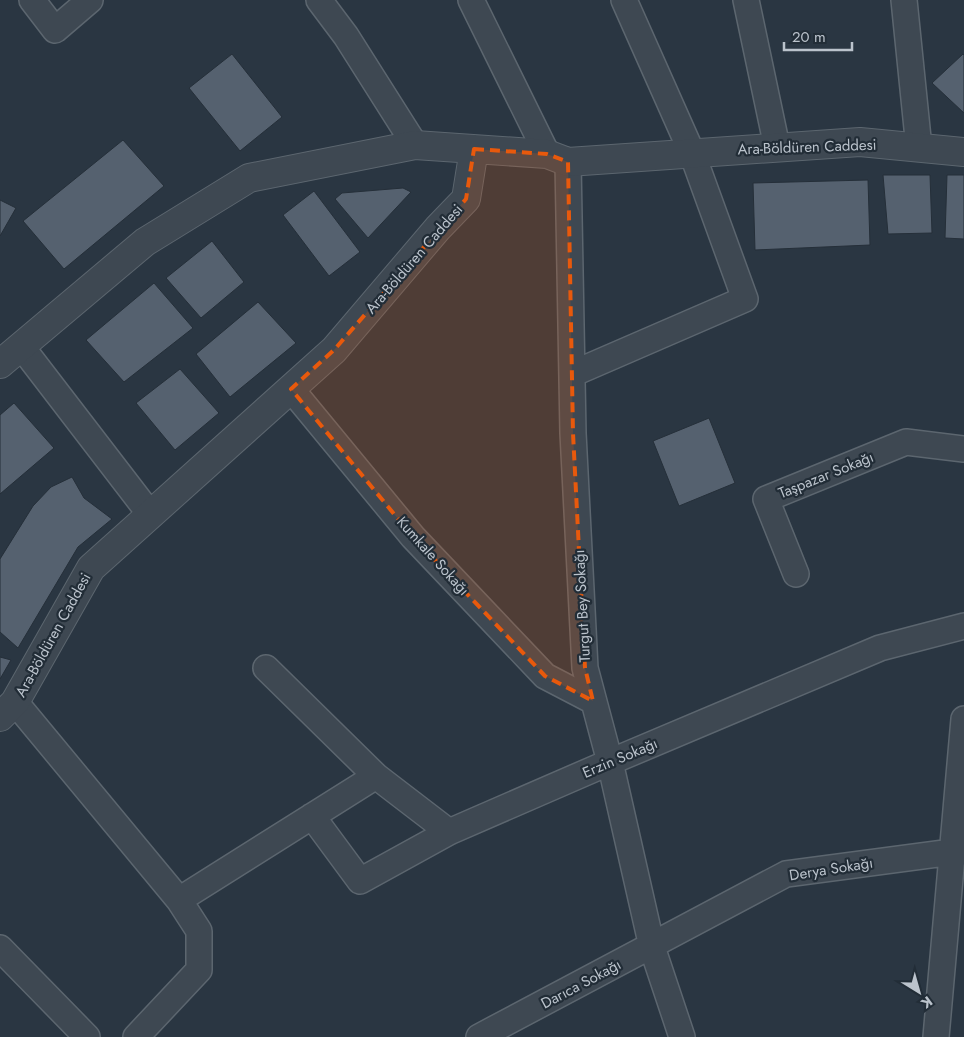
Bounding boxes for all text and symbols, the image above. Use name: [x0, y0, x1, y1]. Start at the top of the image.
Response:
scale bar: [784, 20, 852, 52]
text: 20 m: [792, 26, 826, 48]
street label: Ara-Böldüren Caddesi: [737, 134, 877, 160]
street label: Ara-Böldüren Caddesi: [360, 199, 468, 319]
street label: Taşpazar Sokağı: [775, 446, 877, 504]
street label: Kumkale Sokağı: [391, 512, 475, 600]
street label: Turgut Bey Sokağı: [568, 549, 596, 663]
street label: Ara-Böldüren Caddesi: [10, 569, 96, 701]
street label: Erzin Sokağı: [579, 732, 661, 784]
street label: Derya Sokağı: [788, 852, 874, 886]
street label: Darıca Sokağı: [537, 954, 625, 1014]
north arrow: [894, 967, 944, 1017]
text: K: [917, 991, 937, 1013]

